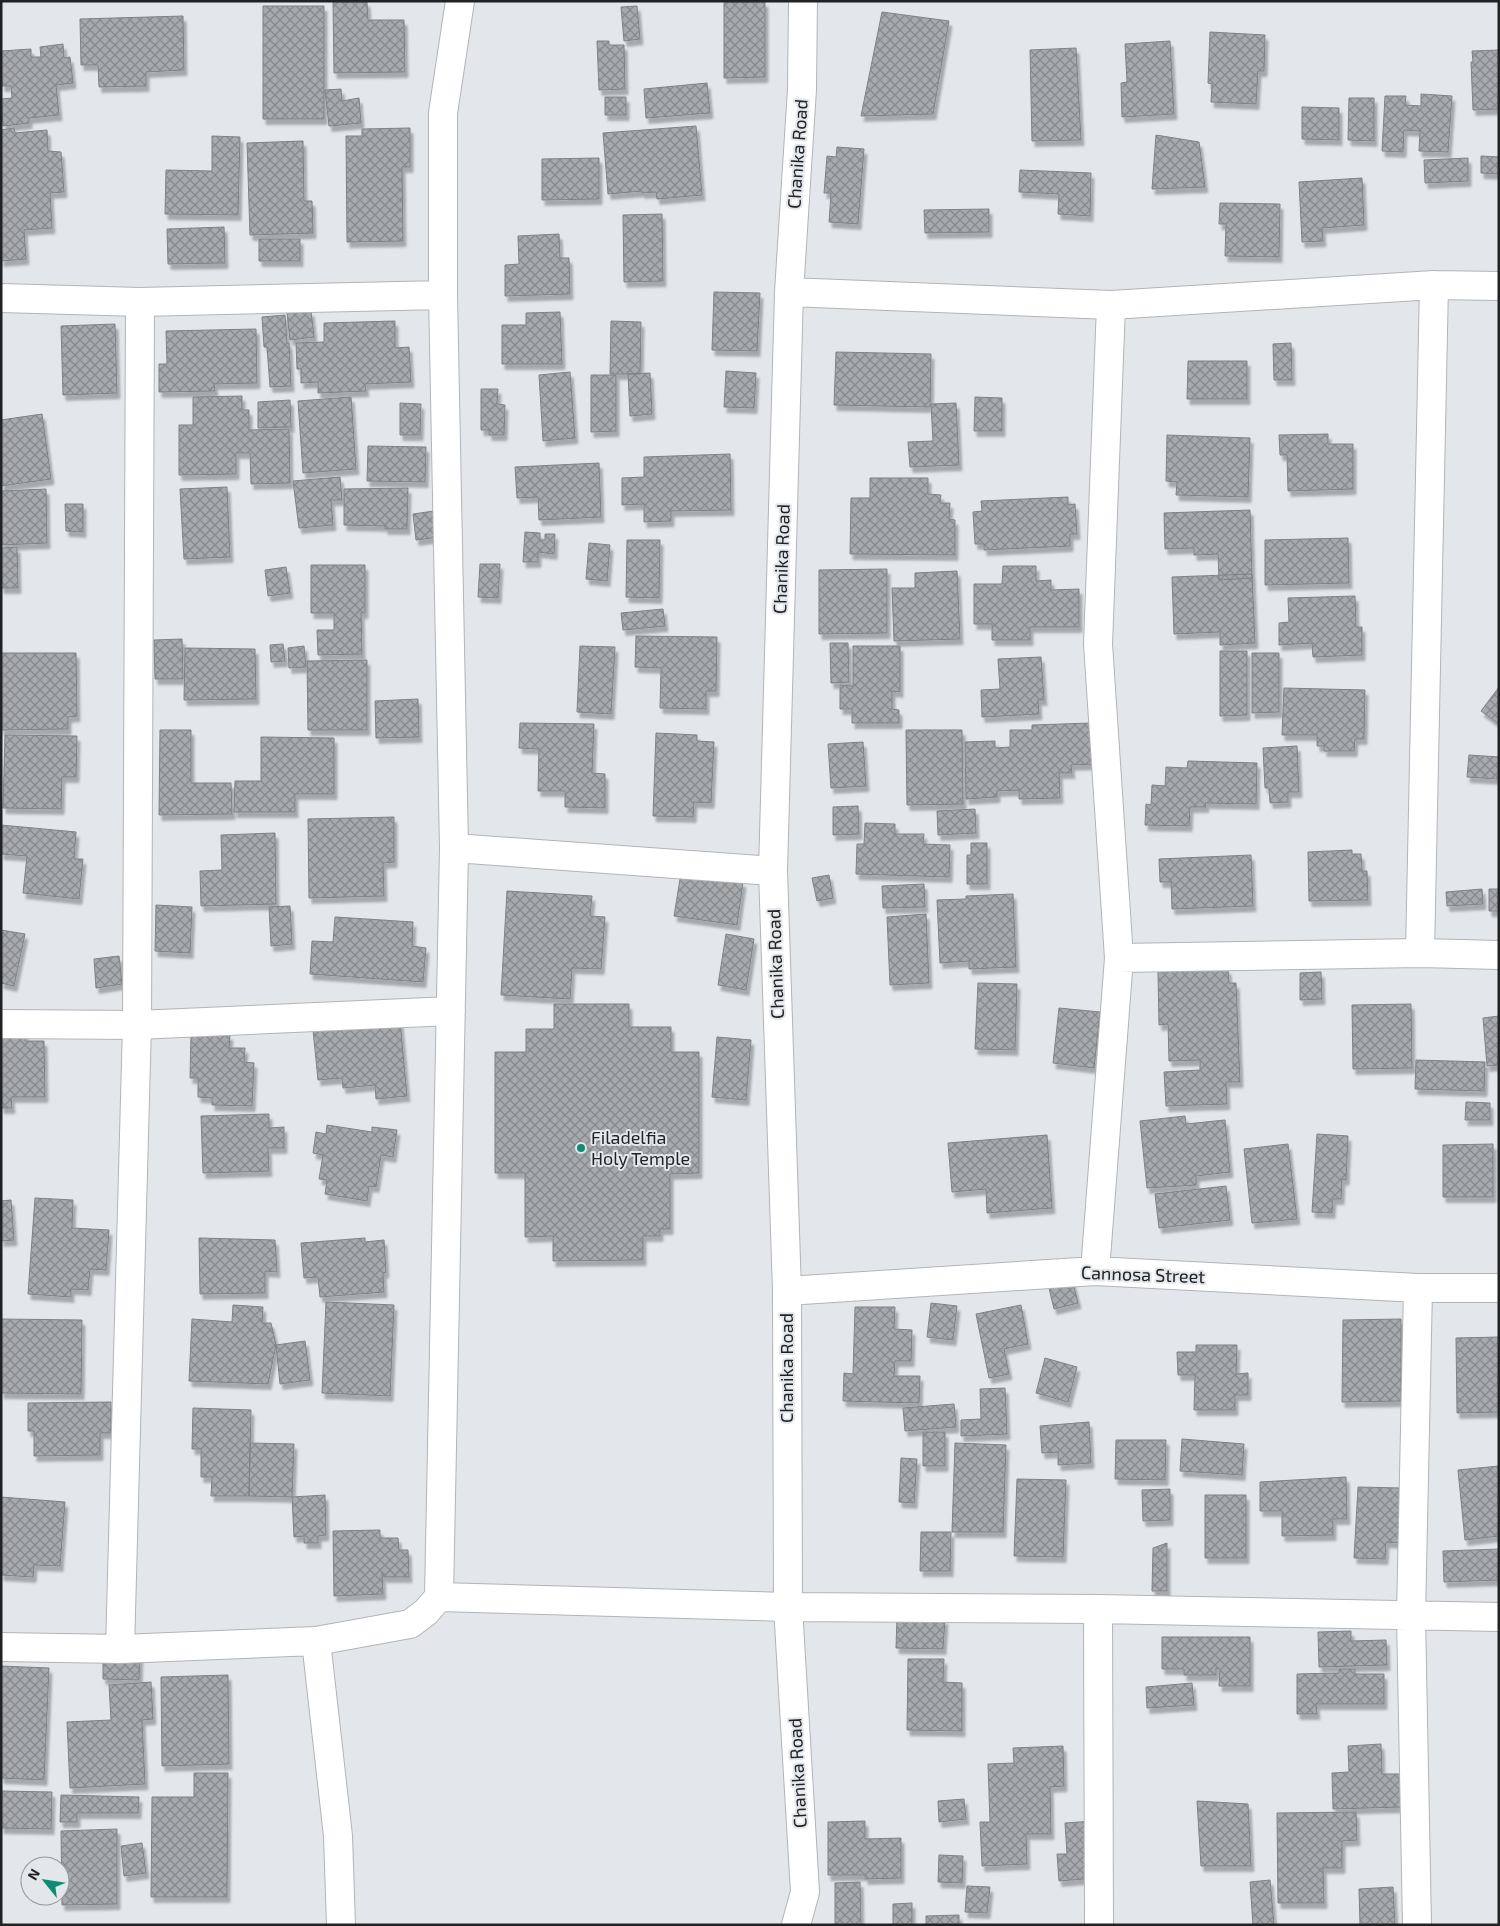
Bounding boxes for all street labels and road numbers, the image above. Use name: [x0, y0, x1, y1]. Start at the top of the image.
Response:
street label: Chanika Road: [782, 98, 812, 210]
street label: Chanika Road: [768, 504, 794, 614]
street label: Chanika Road: [762, 909, 788, 1019]
street label: Cannosa Street: [1081, 1261, 1206, 1287]
street label: Chanika Road: [775, 1313, 797, 1423]
street label: Chanika Road: [783, 1718, 811, 1829]

